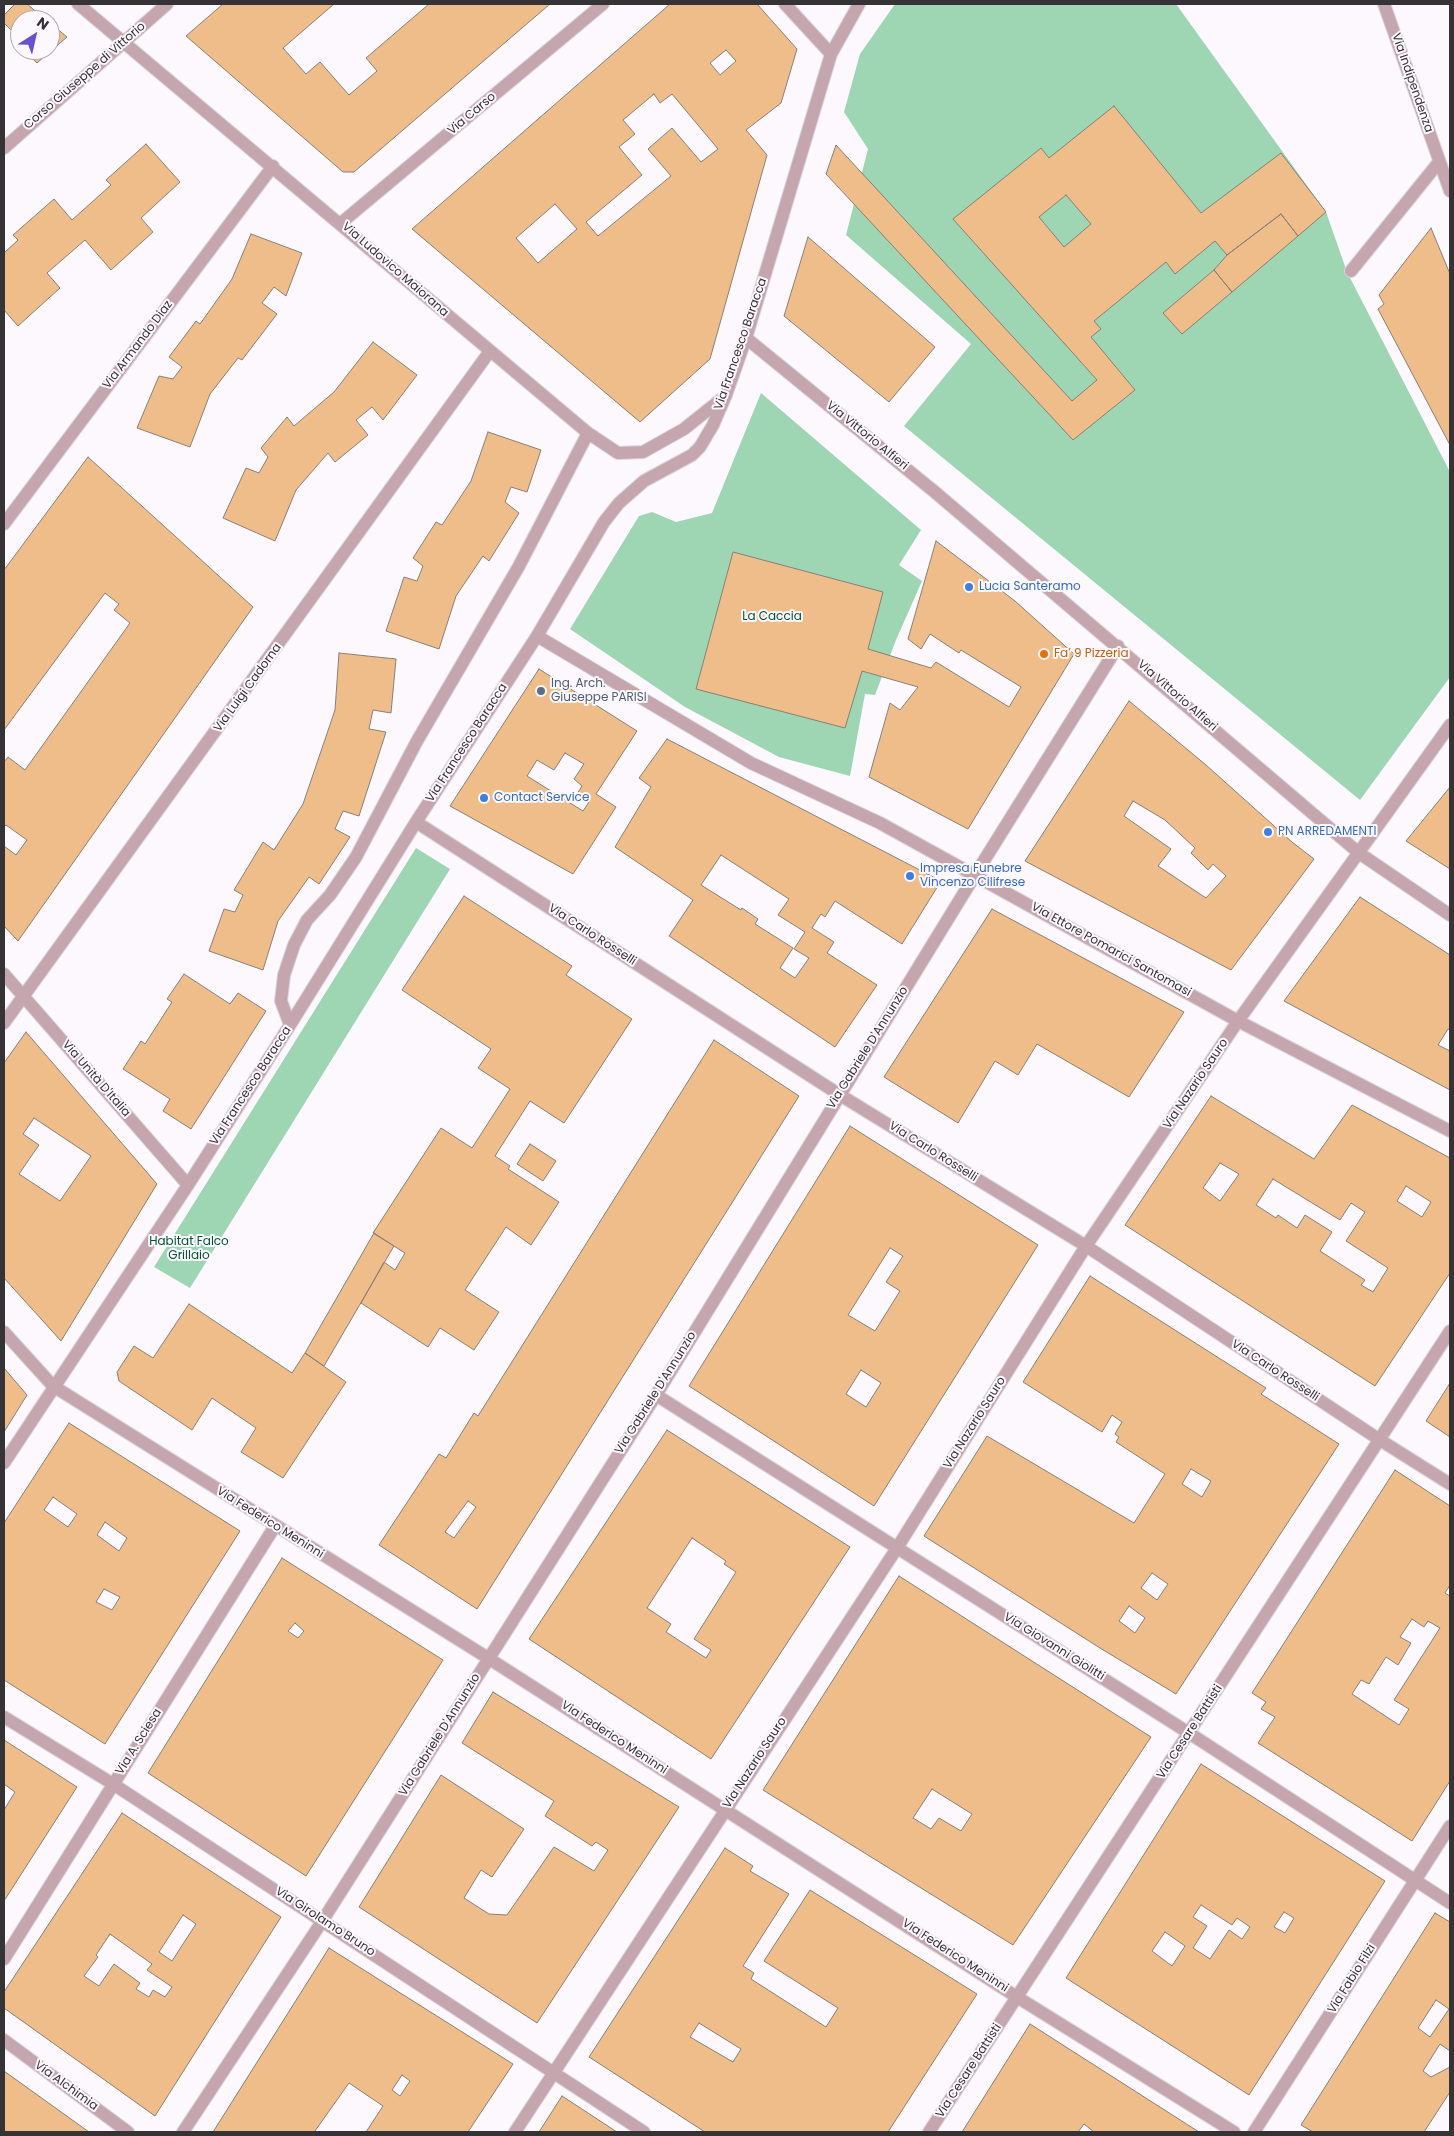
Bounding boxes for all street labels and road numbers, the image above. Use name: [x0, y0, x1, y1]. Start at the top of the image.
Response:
street label: Corso Giuseppe di Vittorio: [21, 19, 149, 133]
street label: Via Indipendenza: [1388, 31, 1436, 135]
street label: Via Carso: [445, 90, 499, 138]
street label: Via Ludovico Maiorana: [339, 220, 451, 320]
street label: Via Francesco Baracca: [712, 276, 770, 412]
street label: Via Armando Diaz: [100, 298, 176, 392]
street label: Via Vittorio Alfieri: [823, 399, 911, 473]
street label: Via Luigi Cadorna: [211, 641, 285, 735]
street label: Via Vittorio Alfieri: [1134, 657, 1220, 735]
street label: Via Francesco Baracca: [423, 681, 511, 805]
street label: Via Ettore Pomarici Santomasi: [1029, 900, 1193, 1000]
street label: Via Carlo Rosselli: [545, 901, 639, 969]
street label: Via Gabriele D'Annunzio: [824, 984, 912, 1112]
street label: Via Francesco Baracca: [207, 1024, 295, 1148]
street label: Via Nazario Sauro: [1160, 1036, 1232, 1132]
street label: Via Unità D'Italia: [59, 1038, 133, 1120]
street label: Via Carlo Rosselli: [886, 1119, 980, 1185]
street label: Via Gabriele D'Annunzio: [612, 1329, 700, 1457]
street label: Via Carlo Rosselli: [1228, 1337, 1322, 1405]
street label: Via Nazario Sauro: [941, 1374, 1009, 1472]
street label: Via Federico Meninni: [214, 1484, 326, 1562]
street label: Via Giovanni Giolitti: [1001, 1610, 1107, 1684]
street label: Via Gabriele D'Annunzio: [396, 1671, 484, 1799]
street label: Via Cesare Battisti: [1154, 1682, 1226, 1782]
street label: Via Federico Meninni: [558, 1698, 670, 1778]
street label: Via A. Sciesa: [113, 1706, 165, 1778]
street label: Via Nazario Sauro: [720, 1715, 790, 1811]
street label: Via Girolamo Bruno: [272, 1884, 378, 1960]
street label: Via Federico Meninni: [899, 1916, 1011, 1996]
street label: Via Fabio Filzi: [1325, 1942, 1379, 2016]
street label: Via Cesare Battisti: [933, 2021, 1005, 2121]
street label: Vía Alchimia: [32, 2058, 100, 2114]

